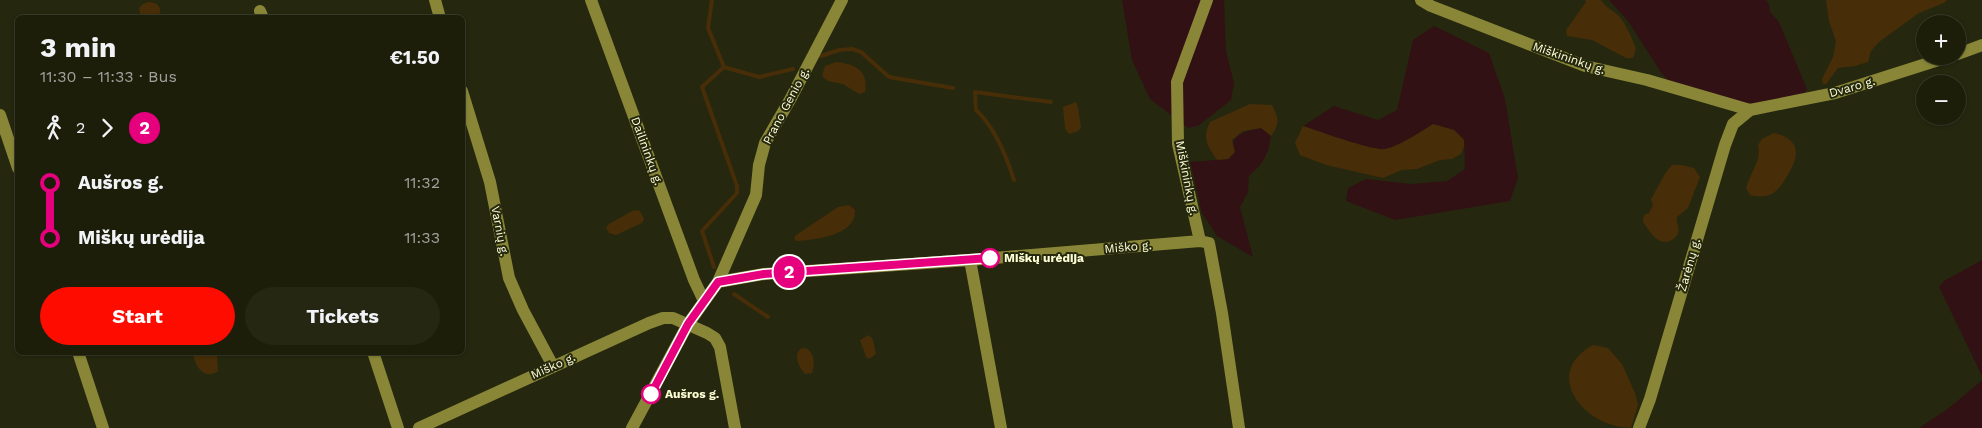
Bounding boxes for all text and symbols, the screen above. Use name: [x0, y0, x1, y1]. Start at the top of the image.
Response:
map controls: [1916, 15, 1966, 125]
button: +: [1916, 15, 1966, 65]
text: 3 min: [40, 31, 116, 64]
street label: Miškininkų g.: [1531, 39, 1607, 77]
text: €1.50: [390, 46, 440, 69]
street label: Prano Genio g.: [760, 65, 812, 147]
text: 11:30 – 11:33 · Bus: [40, 67, 177, 86]
street label: Dvaro g.: [1827, 74, 1877, 100]
button: −: [1916, 75, 1966, 125]
icon: walk: [40, 114, 68, 142]
icon: forward: [93, 114, 121, 142]
street label: Dailininkų g.: [628, 115, 666, 187]
text: 2: [139, 117, 150, 138]
text: 2: [76, 118, 85, 137]
street label: Miškininkų g.: [1173, 140, 1201, 216]
text: Aušros g.: [78, 171, 164, 194]
text: 11:32: [404, 173, 440, 192]
street label: Varnių g.: [488, 205, 512, 257]
text: Miškų urėdija: [78, 226, 205, 249]
text: 11:33: [404, 228, 440, 247]
street label: Žarėnų g.: [1675, 237, 1703, 293]
street label: Miško g.: [1104, 238, 1152, 256]
marker: Miškų urėdija: [980, 248, 1000, 268]
place label: Miškų urėdija: [1004, 251, 1084, 265]
line badge: 2: [773, 256, 805, 288]
text: 2: [784, 261, 794, 282]
button: Start: [40, 287, 235, 345]
button: Tickets: [245, 287, 440, 345]
street label: Miško g.: [529, 350, 577, 382]
marker: Aušros g.: [641, 384, 661, 404]
place label: Aušros g.: [665, 387, 719, 401]

